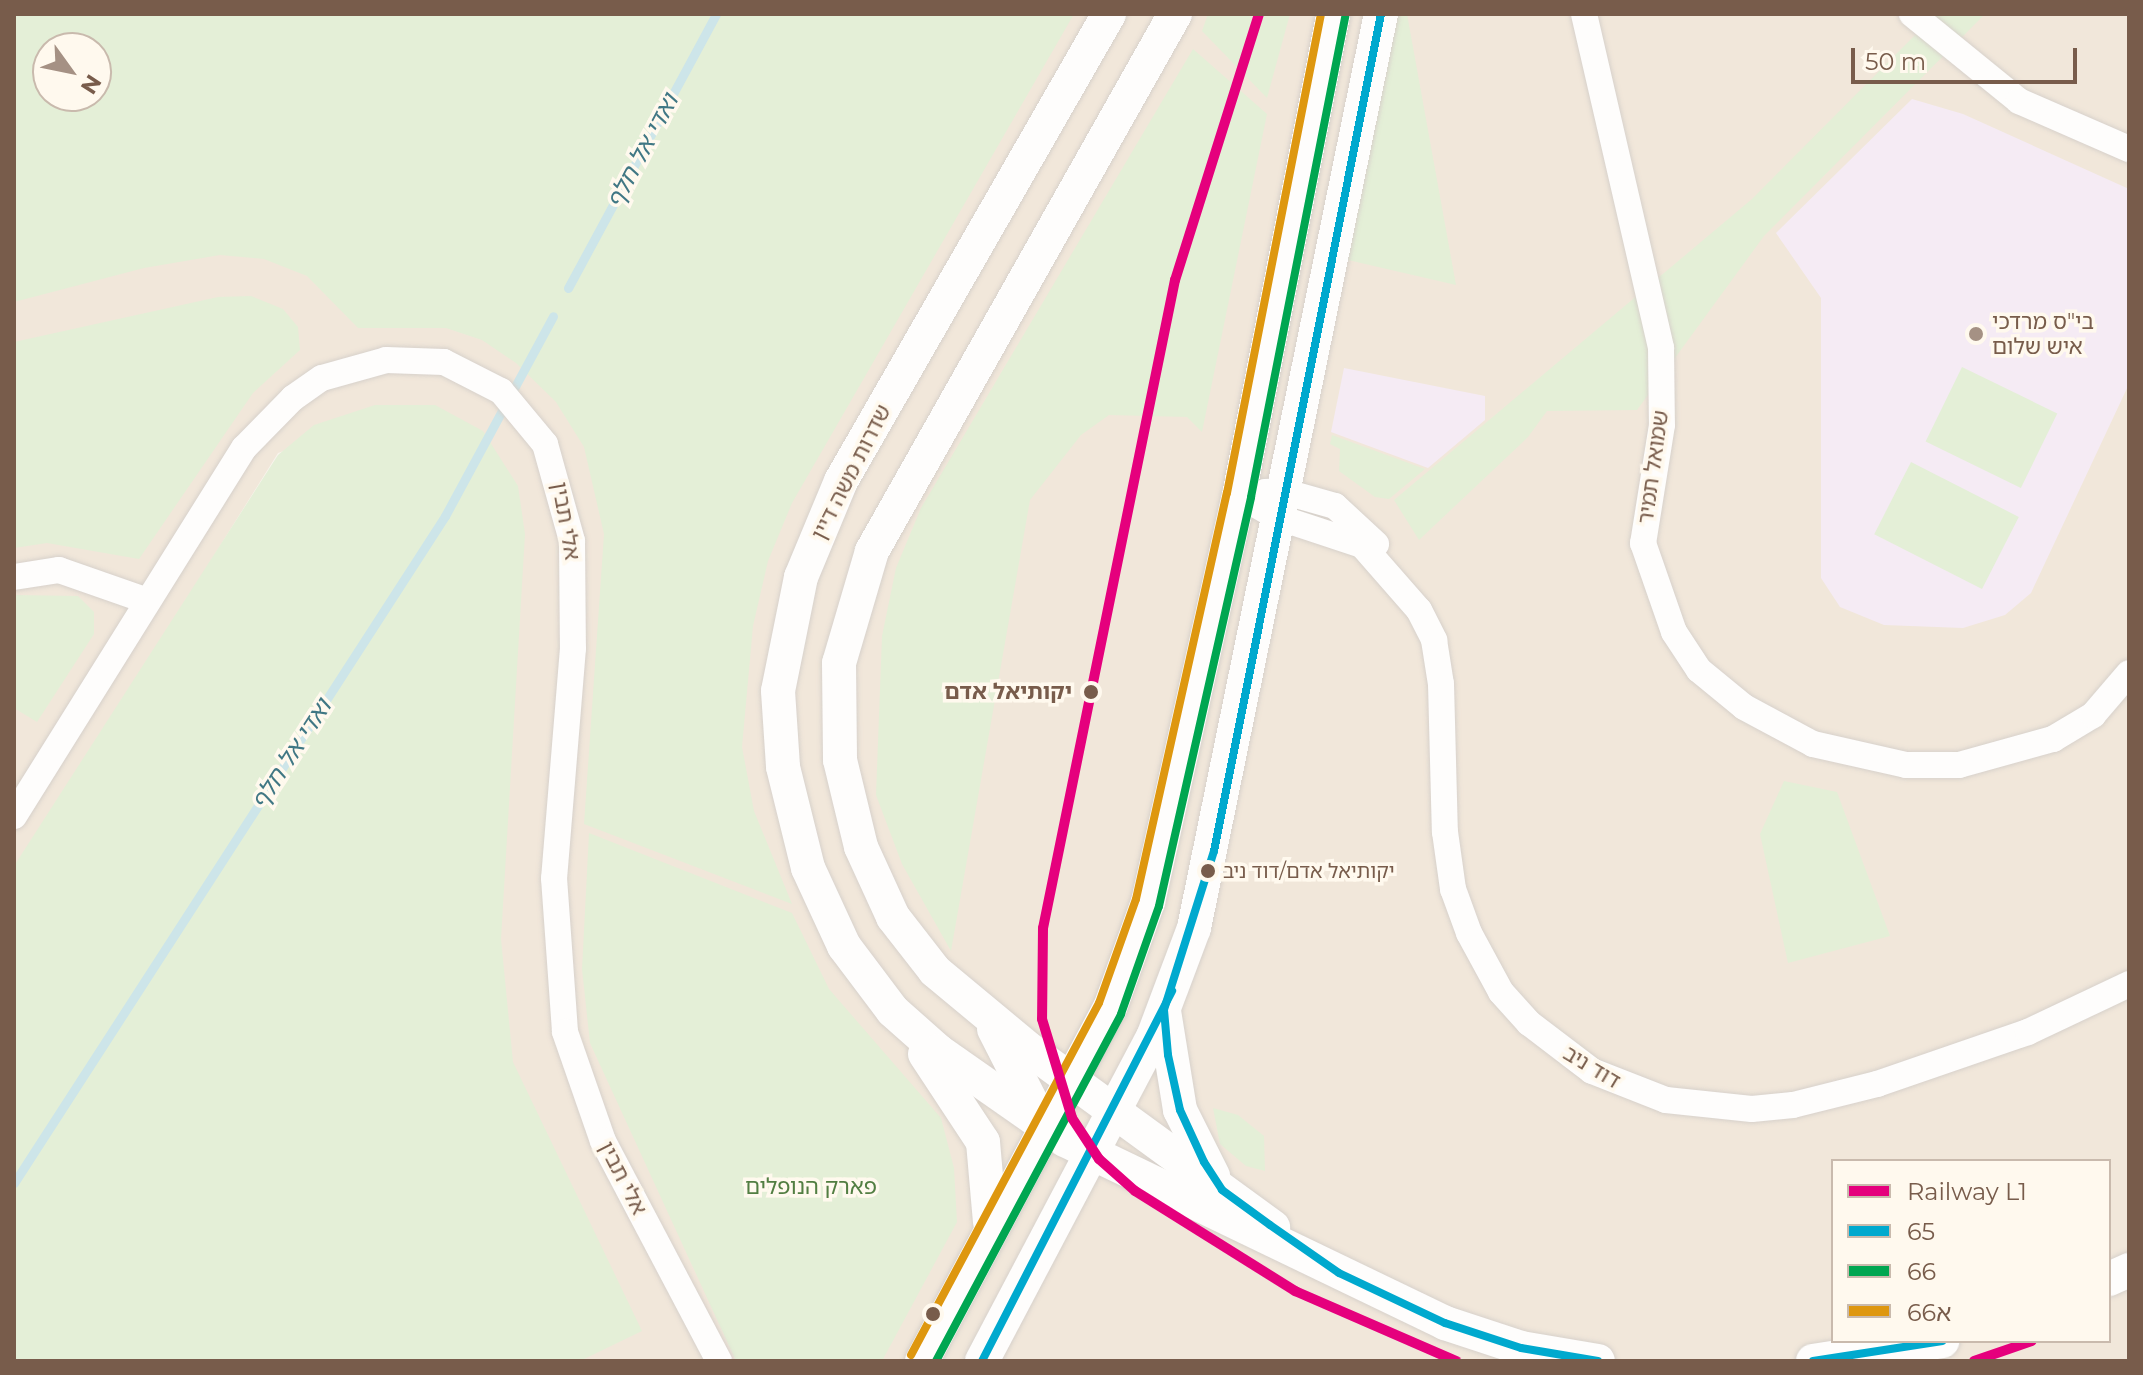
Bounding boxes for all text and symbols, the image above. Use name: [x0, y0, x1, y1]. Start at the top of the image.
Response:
north arrow: [32, 32, 112, 112]
scale bar: [1855, 32, 2081, 82]
text: 50 m: [1865, 47, 1926, 76]
text: N: [75, 69, 107, 99]
water label: ואדי אל חלף: [600, 89, 684, 213]
place label: בי"ס מרדכי איש שלום: [1992, 308, 2094, 360]
marker: בי"ס מרדכי איש שלום: [1967, 325, 1985, 343]
street label: שדרות משה דיין: [806, 400, 896, 544]
street label: שמואל תמיר: [1632, 408, 1674, 526]
street label: אלי תבין: [546, 480, 586, 562]
place label: יקותיאל אדם: [944, 679, 1072, 705]
marker: יקותיאל אדם: [1079, 680, 1103, 704]
water label: ואדי אל חלף: [245, 694, 337, 814]
place label: יקותיאל אדם/דוד ניב: [1223, 859, 1395, 883]
marker: יקותיאל אדם/דוד ניב: [1200, 863, 1216, 879]
street label: דוד ניב: [1559, 1040, 1625, 1094]
street label: אלי תבין: [593, 1137, 653, 1219]
legend: [1831, 1159, 2111, 1343]
park label: פארק הנופלים: [745, 1174, 877, 1200]
text: Railway L1: [1907, 1177, 2027, 1206]
text: 65: [1907, 1217, 1935, 1246]
text: 66: [1907, 1257, 1936, 1286]
text: 66א: [1907, 1298, 1951, 1327]
unlabelled marker: [925, 1306, 941, 1322]

